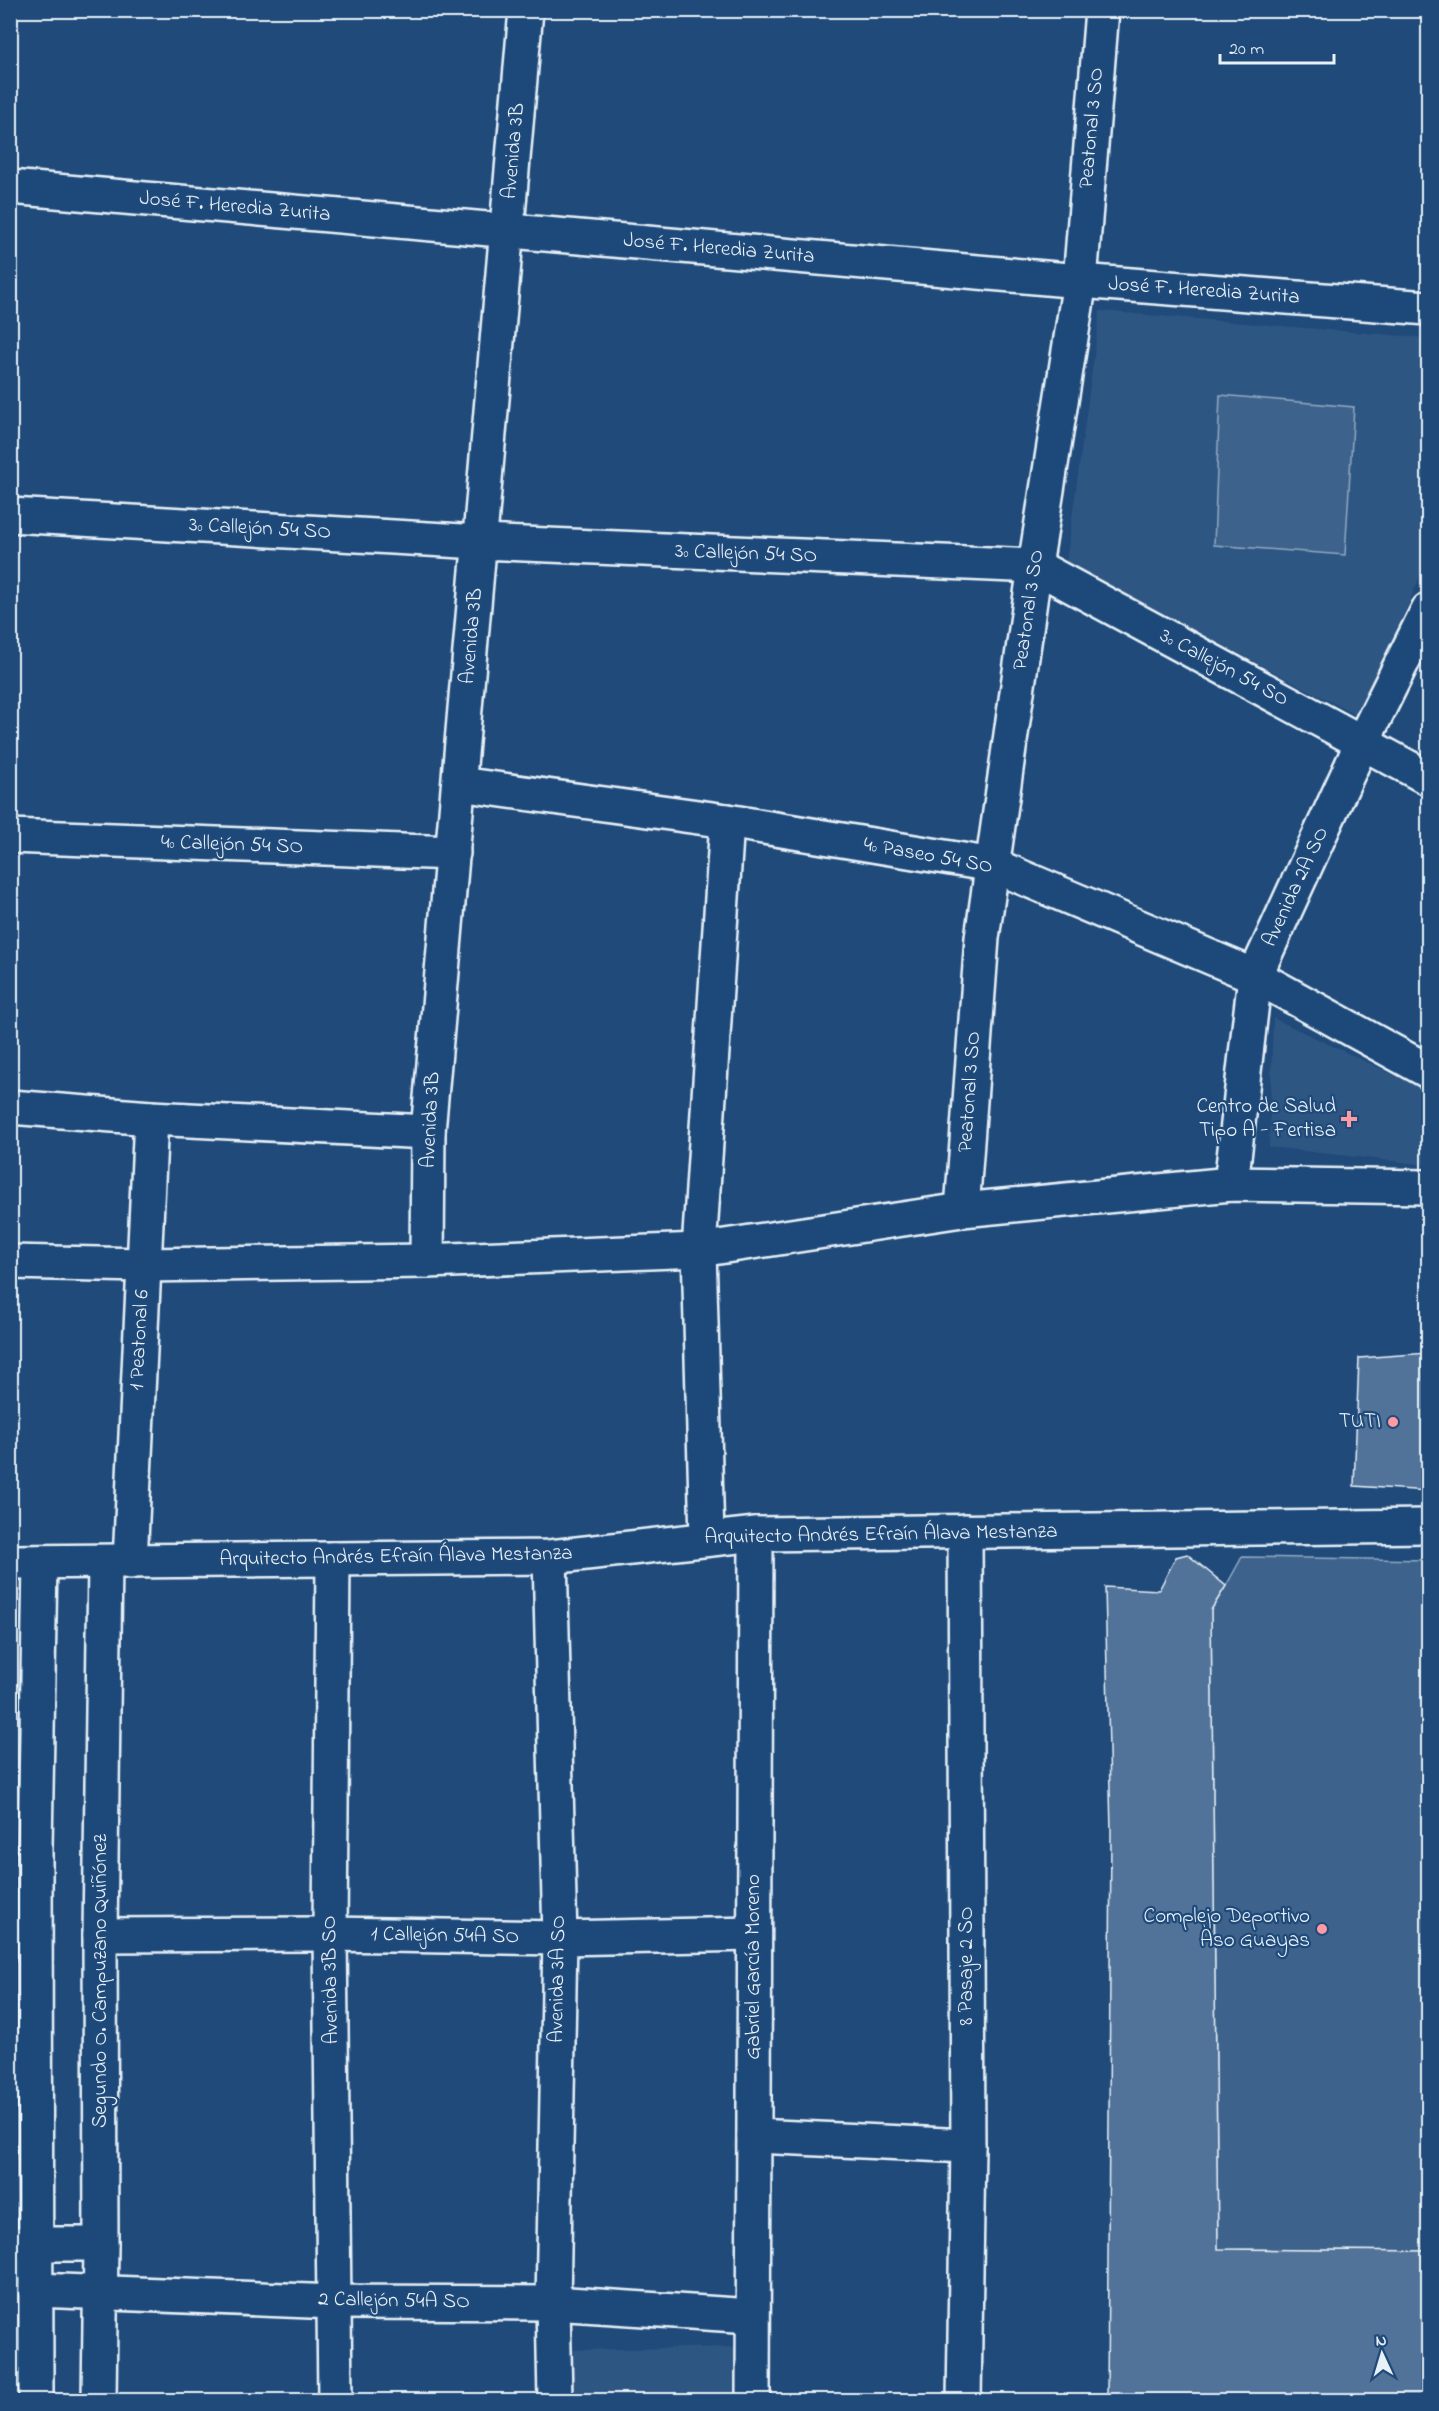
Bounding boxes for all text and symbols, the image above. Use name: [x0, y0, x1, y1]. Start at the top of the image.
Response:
scale bar: [1220, 27, 1334, 65]
text: 20 m: [1229, 37, 1264, 63]
street label: Peatonal 3 SO: [1072, 66, 1112, 190]
street label: Avenida 3B: [495, 102, 533, 200]
street label: José F. Heredia Zurita: [138, 184, 332, 230]
street label: José F. Heredia Zurita: [622, 226, 816, 272]
street label: José F. Heredia Zurita: [1107, 269, 1301, 313]
street label: 3º Callejón 54 SO: [188, 510, 332, 548]
street label: 3º Callejón 54 SO: [674, 537, 818, 571]
street label: Peatonal 3 SO: [1006, 548, 1052, 672]
street label: Avenida 3B: [453, 587, 491, 685]
street label: 3º Callejón 54 SO: [1154, 621, 1294, 715]
street label: Avenida 2A SO: [1255, 822, 1337, 952]
street label: 4º Callejón 54 SO: [160, 828, 304, 862]
street label: 4º Paseo 54 SO: [861, 830, 995, 882]
street label: Peatonal 3 SO: [951, 1030, 989, 1154]
street label: Avenida 3B: [413, 1071, 449, 1169]
place label: Centro de Salud Tipo A - Fertisa: [1196, 1092, 1336, 1146]
marker: Centro de Salud Tipo A - Fertisa: [1340, 1110, 1358, 1128]
street label: 1 Peatonal 6: [122, 1289, 158, 1391]
place label: TUTI: [1339, 1407, 1381, 1437]
marker: TUTI: [1386, 1415, 1400, 1429]
street label: Arquitecto Andrés Efraín Álava Mestanza: [704, 1516, 1058, 1553]
street label: Arquitecto Andrés Efraín Álava Mestanza: [219, 1538, 573, 1575]
street label: Segundo O. Campuzano Quiñónez: [86, 1834, 118, 2128]
street label: Gabriel García Moreno: [739, 1874, 769, 2060]
place label: Complejo Deportivo Aso Guayas: [1144, 1902, 1310, 1958]
street label: 8 Pasaje 2 SO: [952, 1906, 982, 2026]
street label: Avenida 3B SO: [315, 1915, 347, 2045]
street label: Avenida 3A SO: [542, 1915, 574, 2043]
street label: 1 Callejón 54A SO: [371, 1920, 519, 1952]
marker: Complejo Deportivo Aso Guayas: [1315, 1922, 1329, 1936]
street label: 2 Callejón 54A SO: [318, 2285, 470, 2317]
north arrow: [1352, 2324, 1412, 2384]
text: N: [1375, 2329, 1388, 2353]

